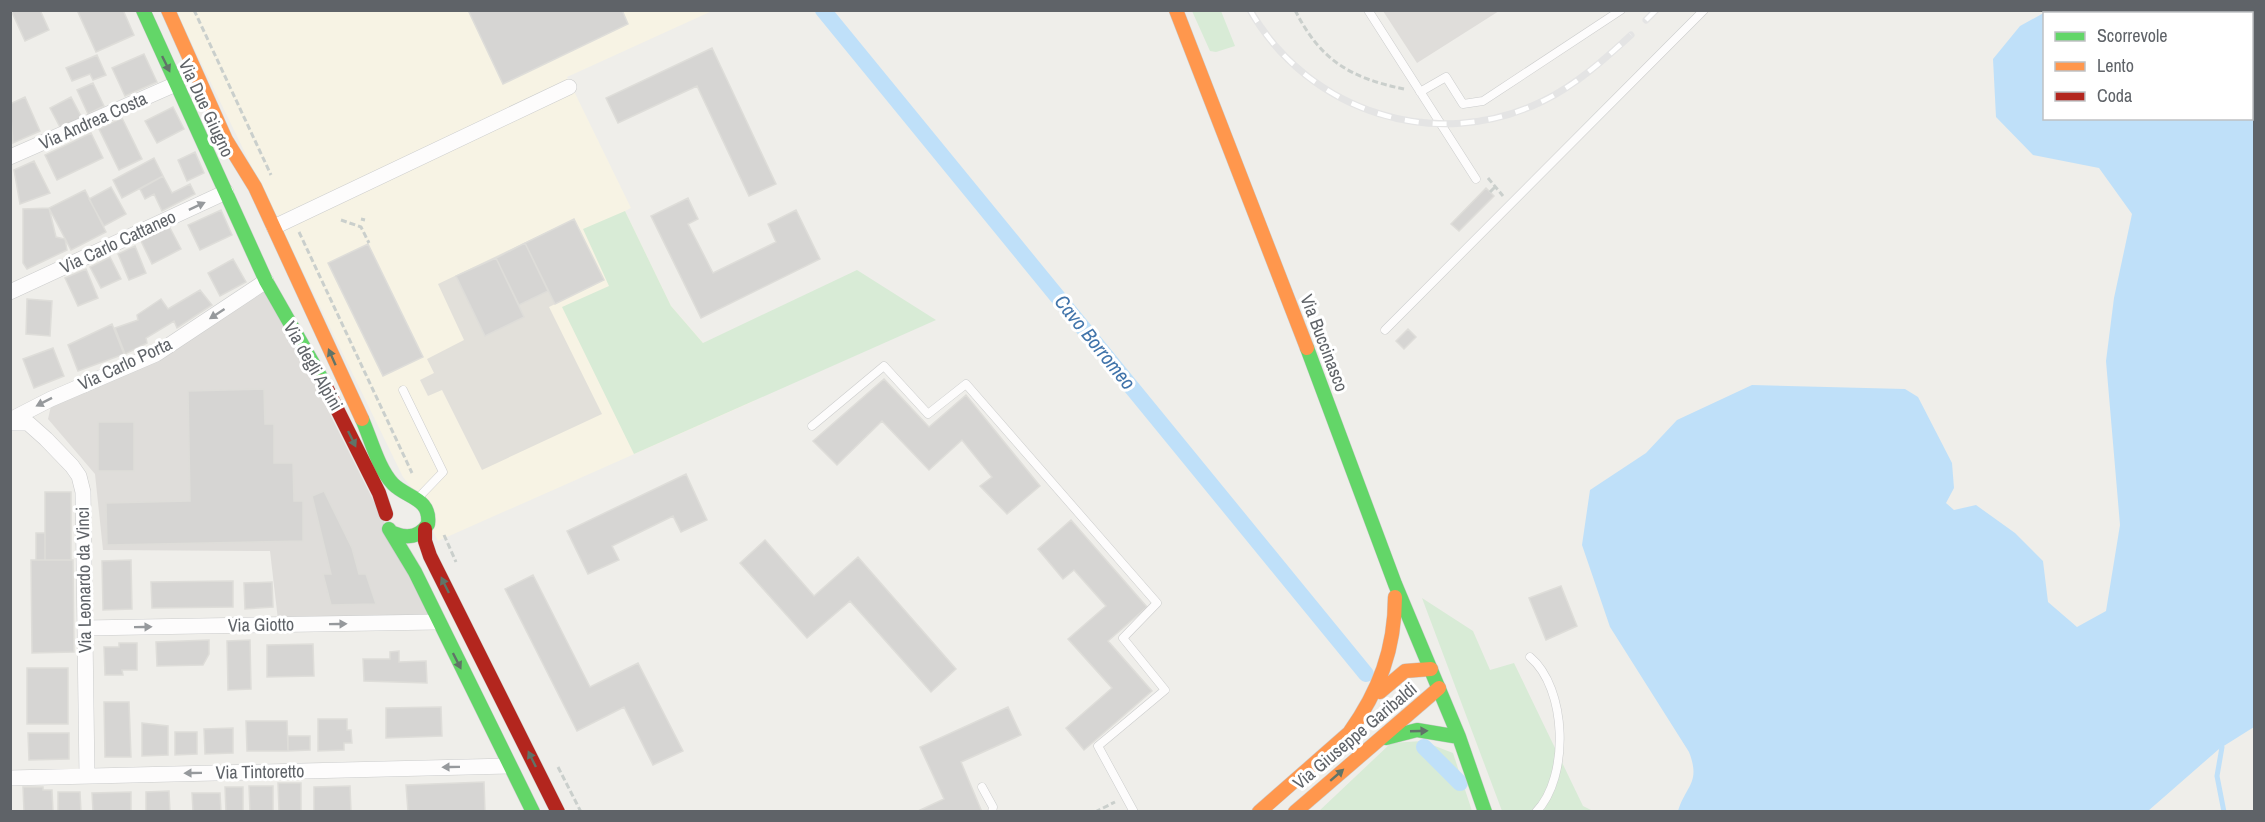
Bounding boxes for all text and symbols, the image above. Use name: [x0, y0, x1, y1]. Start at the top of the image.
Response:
legend: [2043, 12, 2253, 120]
text: Scorrevole: [2097, 23, 2168, 48]
text: Lento: [2097, 53, 2134, 78]
one-way arrow: [161, 55, 171, 73]
street label: Via Due Giugno: [173, 55, 240, 161]
text: Coda: [2097, 83, 2132, 108]
street label: Via Andrea Costa: [35, 86, 151, 155]
one-way arrow: [189, 201, 206, 210]
street label: Via Carlo Cattaneo: [56, 204, 180, 279]
water label: Cavo Borromeo: [1049, 289, 1142, 395]
street label: Via Buccinasco: [1294, 291, 1354, 395]
one-way arrow: [209, 308, 225, 319]
street label: Via degli Alpini: [278, 317, 349, 415]
street label: Via Carlo Porta: [74, 331, 176, 396]
one-way arrow: [326, 348, 336, 366]
one-way arrow: [36, 397, 53, 407]
one-way arrow: [348, 430, 357, 447]
street label: Via Leonardo da Vinci: [70, 507, 97, 653]
one-way arrow: [440, 576, 449, 593]
street label: Via Giotto: [228, 611, 294, 638]
one-way arrow: [329, 619, 348, 628]
one-way arrow: [134, 622, 153, 632]
one-way arrow: [452, 652, 462, 669]
street label: Via Giuseppe Garibaldi: [1287, 676, 1422, 795]
one-way arrow: [1409, 726, 1428, 735]
one-way arrow: [527, 751, 536, 768]
street label: Via Tintoretto: [215, 758, 305, 785]
one-way arrow: [441, 762, 460, 772]
one-way arrow: [183, 769, 202, 778]
one-way arrow: [1329, 769, 1345, 782]

